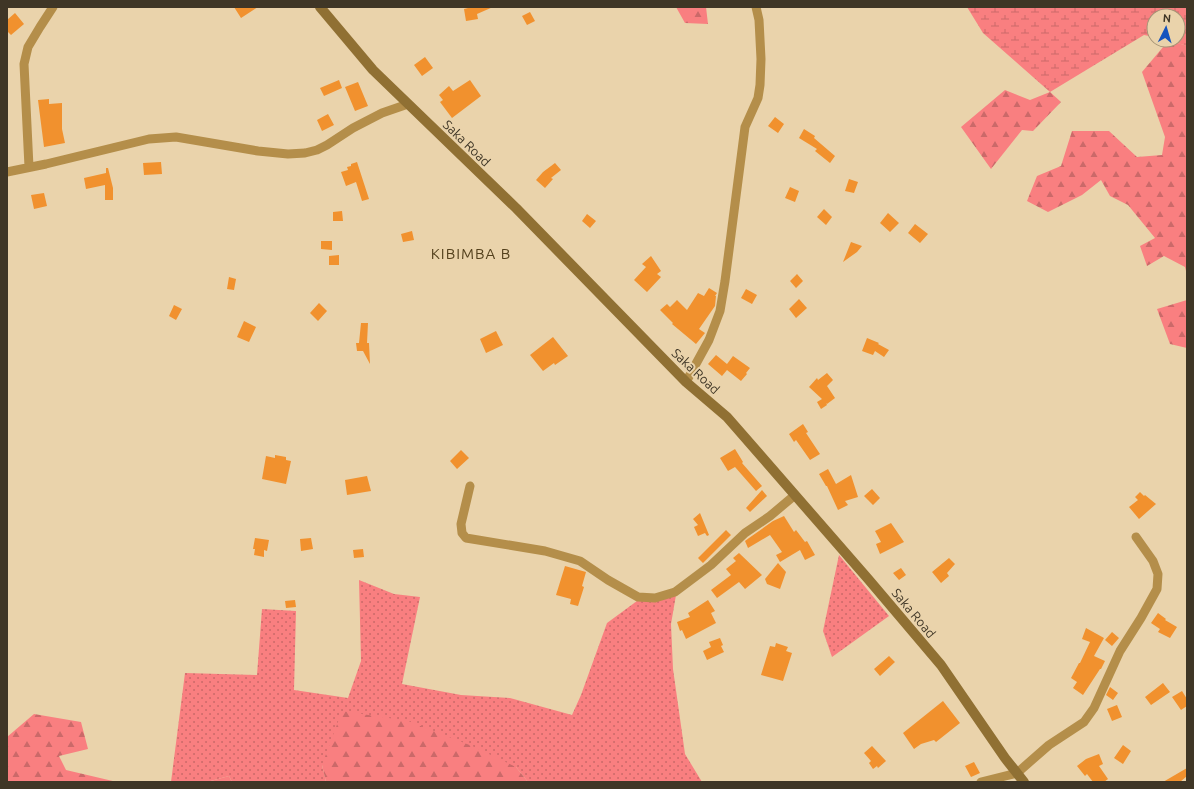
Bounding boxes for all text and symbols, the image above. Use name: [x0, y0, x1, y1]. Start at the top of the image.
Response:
north arrow: [1146, 8, 1186, 48]
text: N: [1162, 12, 1171, 24]
street label: Saka Road: [441, 117, 493, 169]
district label: KIBIMBA B: [431, 245, 511, 262]
street label: Saka Road: [669, 346, 723, 396]
street label: Saka Road: [889, 586, 939, 640]

